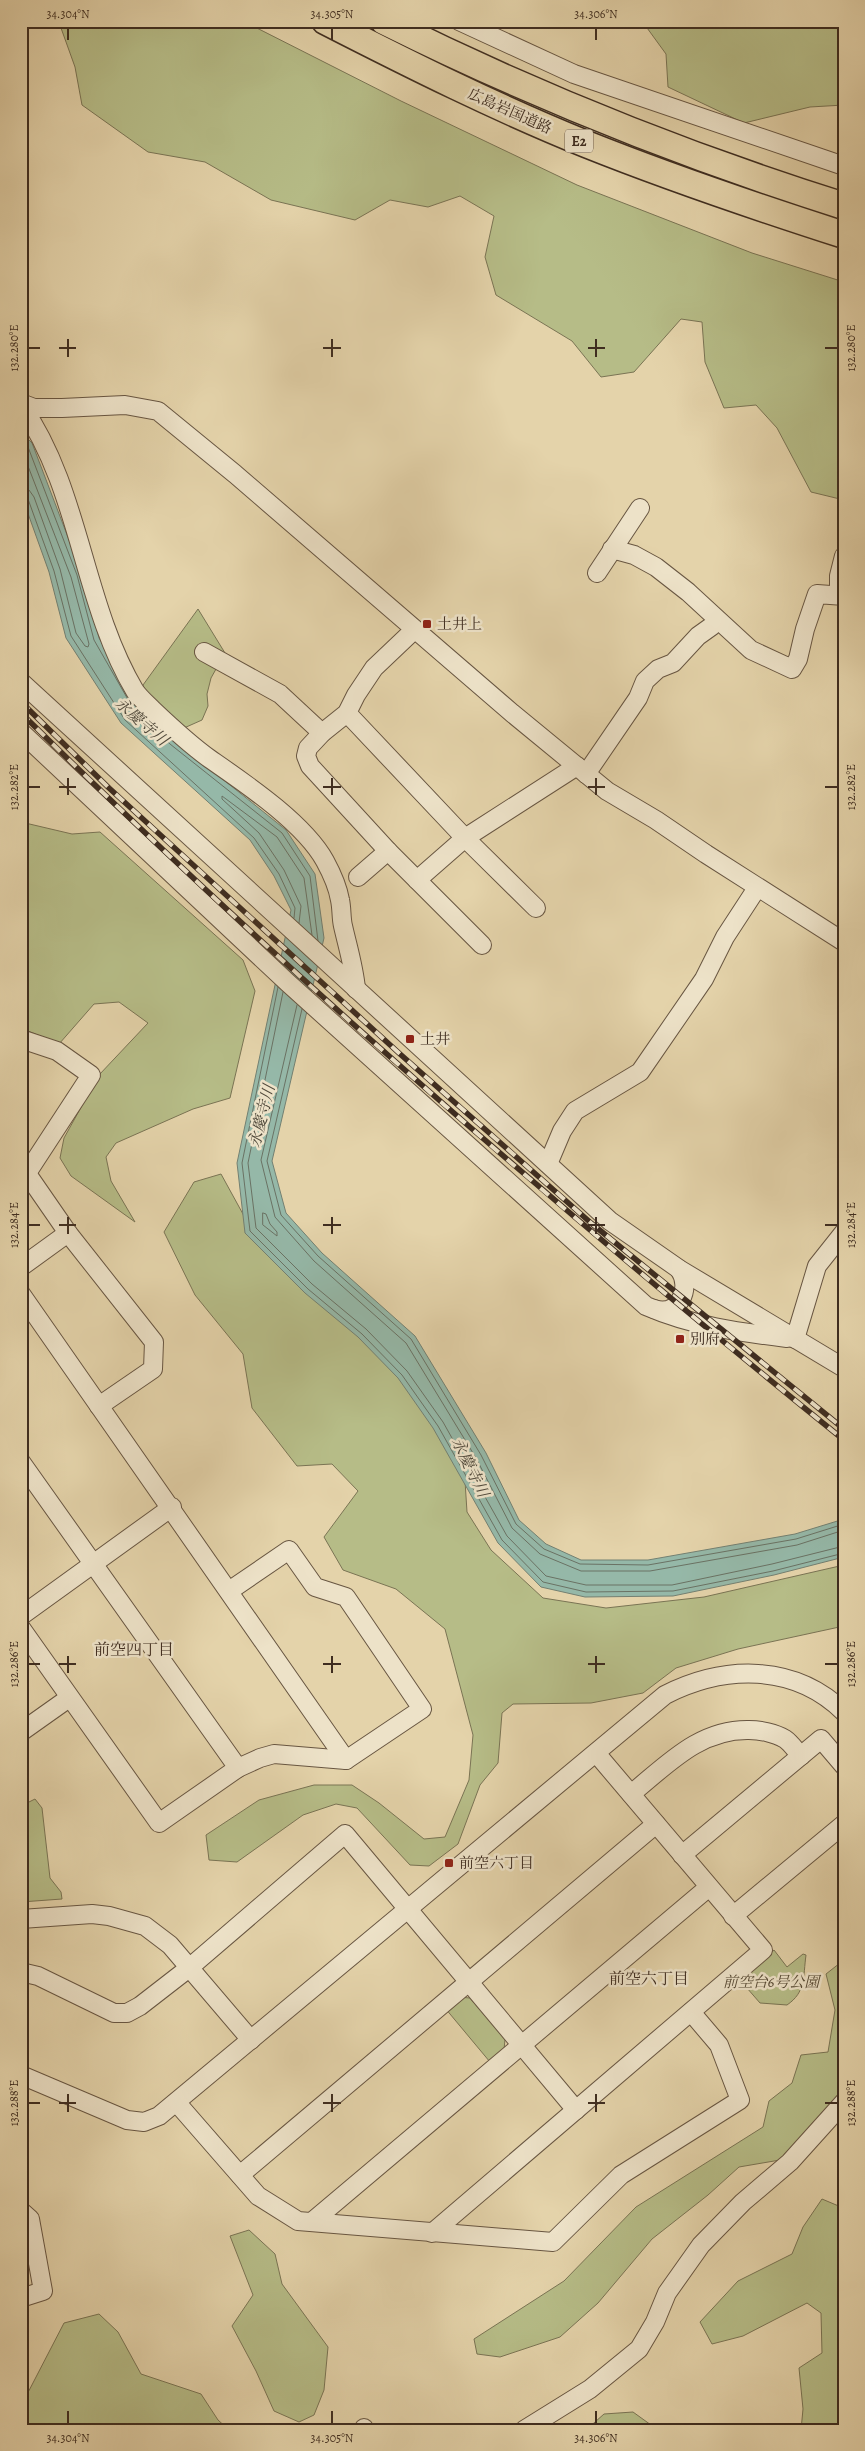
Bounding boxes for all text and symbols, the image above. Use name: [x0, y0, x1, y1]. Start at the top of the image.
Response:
text: 34.304°N: [46, 6, 90, 22]
text: 34.305°N: [311, 6, 354, 22]
text: 34.306°N: [574, 6, 618, 22]
street label: 広島岩国道路: [465, 84, 555, 138]
road number: E2: [565, 130, 593, 152]
text: 132.280°E: [6, 324, 22, 372]
text: 132.280°E: [843, 324, 859, 372]
place label: 土井上: [437, 614, 482, 634]
marker: 土井上: [421, 618, 433, 630]
water label: 永慶寺川: [110, 692, 174, 752]
text: 132.282°E: [6, 764, 22, 810]
text: 132.282°E: [843, 764, 859, 810]
place label: 土井: [420, 1029, 450, 1049]
marker: 土井: [404, 1033, 416, 1045]
water label: 永慶寺川: [244, 1081, 281, 1150]
text: 132.284°E: [6, 1202, 22, 1248]
text: 132.284°E: [843, 1202, 859, 1248]
place label: 別府: [690, 1329, 720, 1349]
marker: 別府: [674, 1333, 686, 1345]
water label: 永慶寺川: [446, 1434, 495, 1503]
district label: 前空四丁目: [94, 1639, 174, 1661]
text: 132.286°E: [6, 1641, 22, 1687]
text: 132.286°E: [843, 1641, 859, 1687]
place label: 前空六丁目: [459, 1853, 534, 1873]
marker: 前空六丁目: [443, 1857, 455, 1869]
district label: 前空六丁目: [609, 1968, 689, 1990]
park label: 前空台6号公園: [723, 1972, 822, 1992]
text: 132.288°E: [6, 2080, 22, 2126]
text: 132.288°E: [843, 2080, 859, 2126]
text: 34.304°N: [46, 2430, 90, 2446]
text: 34.305°N: [311, 2430, 354, 2446]
text: 34.306°N: [574, 2430, 618, 2446]

